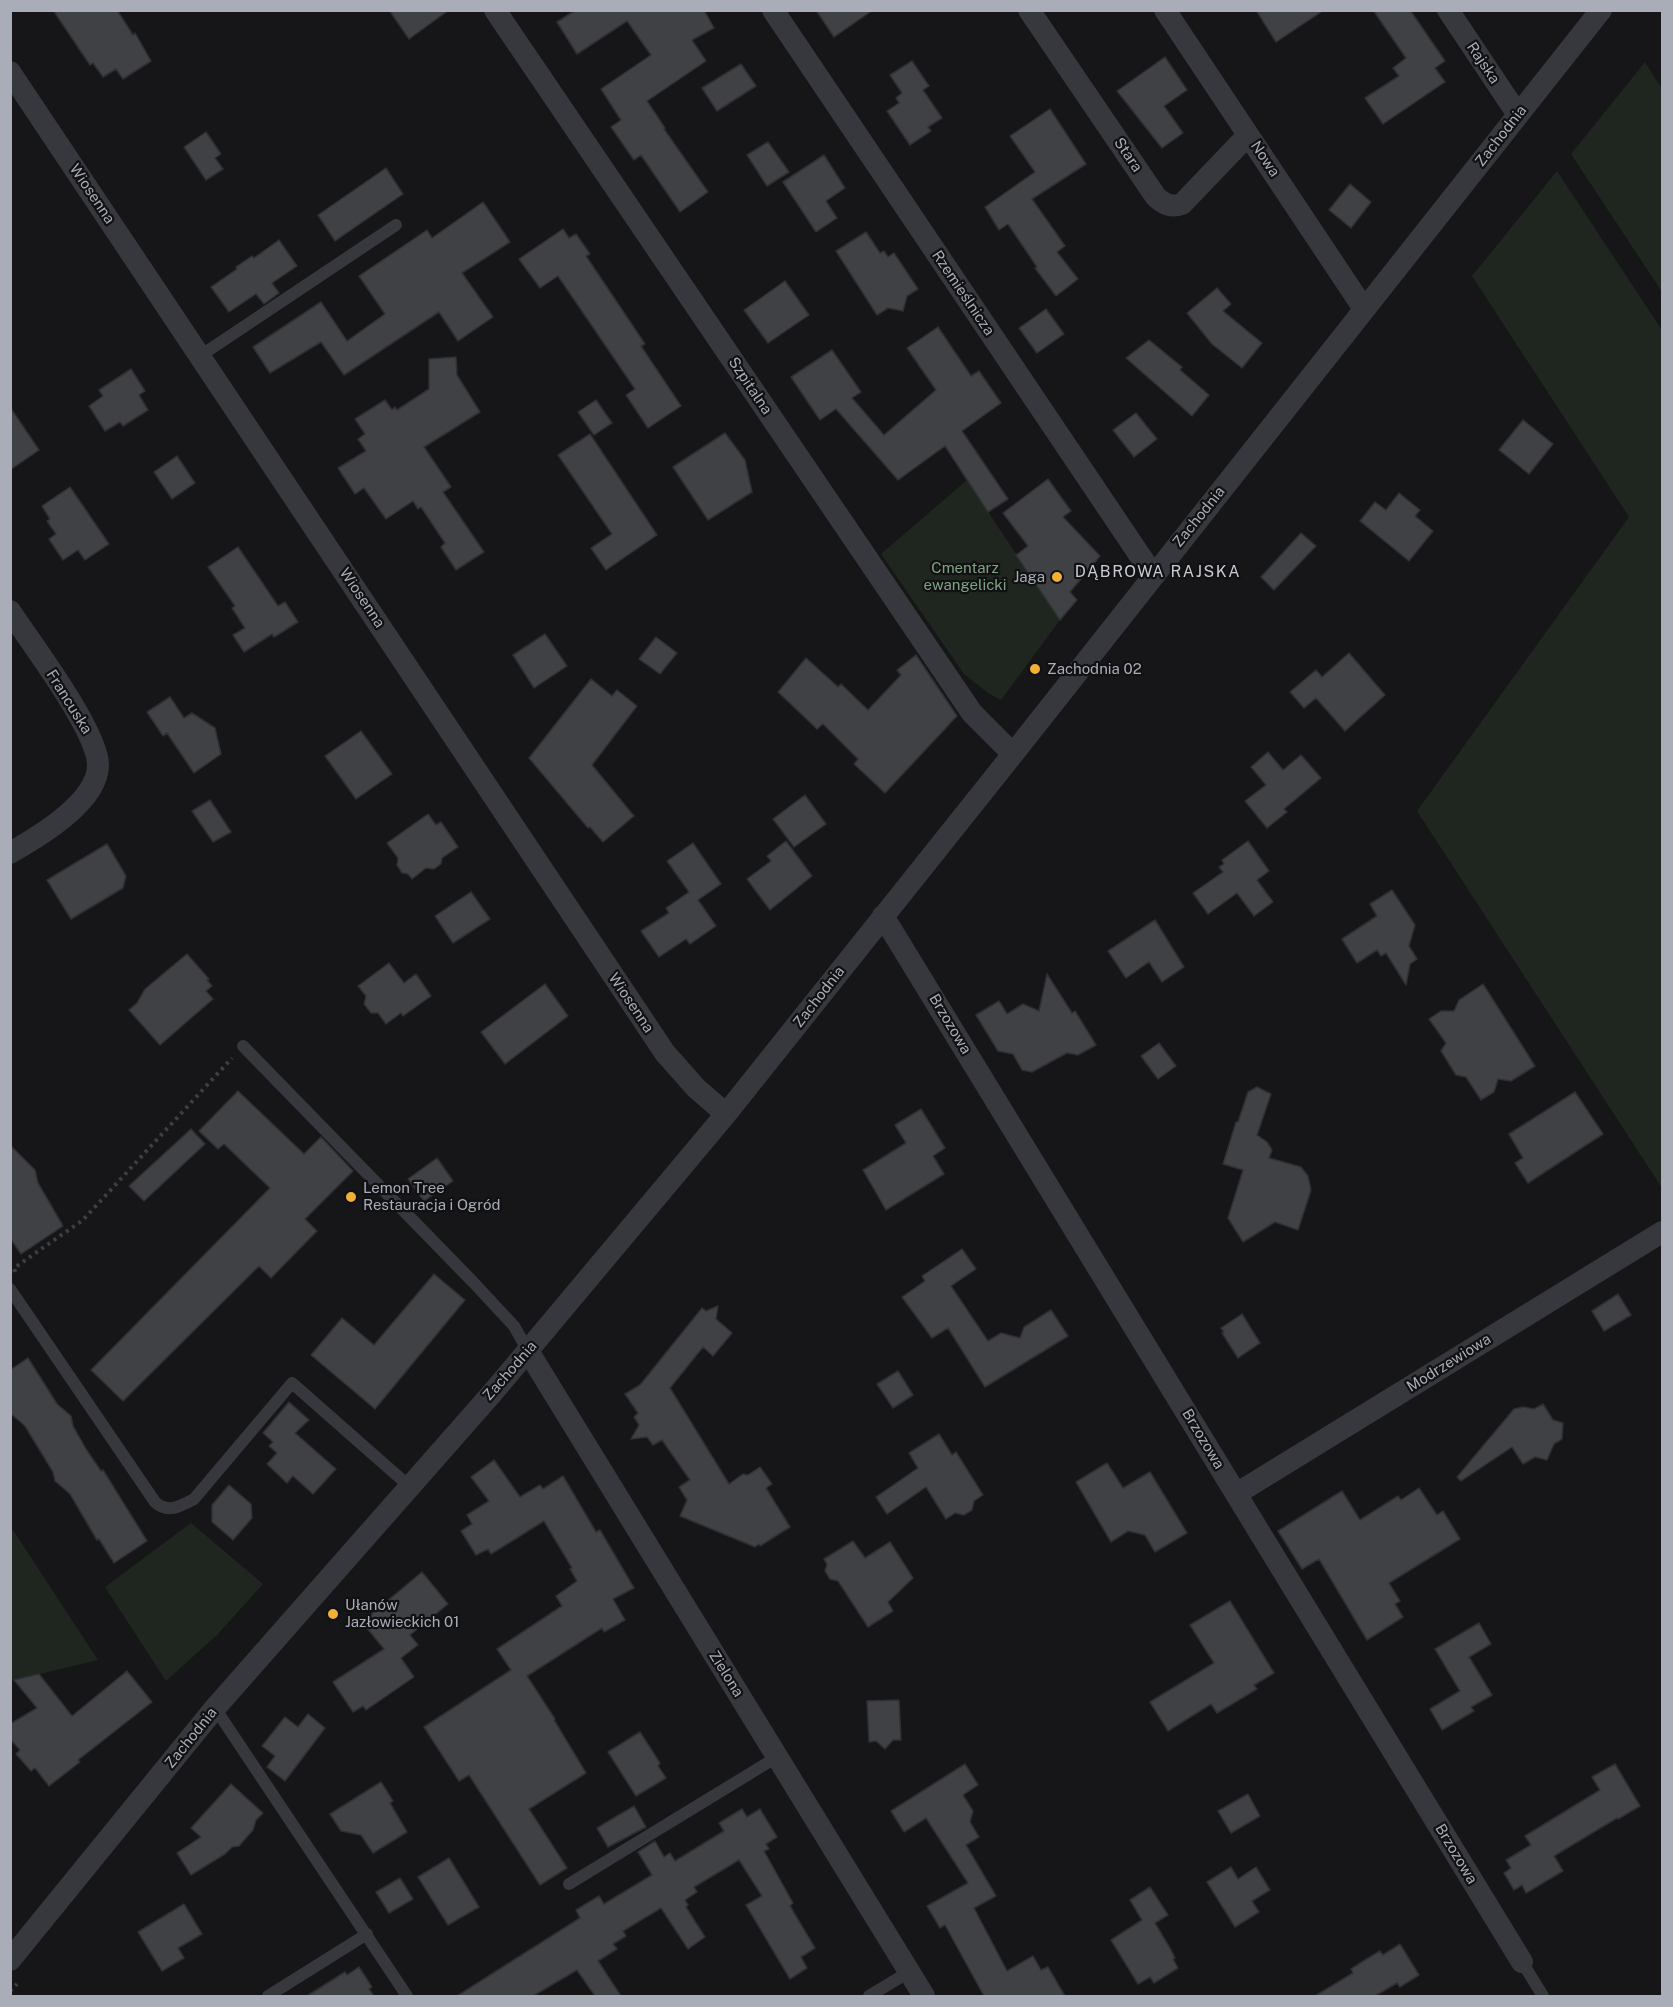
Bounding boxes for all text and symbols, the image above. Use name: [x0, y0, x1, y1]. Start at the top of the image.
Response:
street label: Rajska: [1463, 39, 1503, 87]
street label: Zachodnia: [1471, 102, 1531, 170]
street label: Stara: [1110, 134, 1146, 176]
street label: Nowa: [1247, 138, 1283, 180]
street label: Wiosenna: [65, 161, 119, 227]
street label: Rzemieślnicza: [928, 247, 998, 339]
street label: Szpitalna: [724, 354, 776, 418]
street label: Zachodnia: [1169, 483, 1229, 551]
park label: Cmentarz ewangelicki: [924, 559, 1006, 594]
district label: DĄBROWA RAJSKA: [1075, 562, 1241, 582]
street label: Wiosenna: [335, 565, 389, 631]
place label: Jaga: [1013, 568, 1045, 586]
marker: Jaga: [1050, 570, 1064, 584]
place label: Zachodnia 02: [1047, 660, 1142, 678]
marker: Zachodnia 02: [1028, 662, 1042, 676]
street label: Francuska: [42, 667, 96, 737]
street label: Zachodnia: [789, 963, 849, 1031]
street label: Wiosenna: [604, 970, 658, 1036]
street label: Brzozowa: [925, 991, 975, 1057]
place label: Lemon Tree Restauracja i Ogród: [363, 1179, 500, 1214]
marker: Lemon Tree Restauracja i Ogród: [344, 1190, 358, 1204]
street label: Modrzewiowa: [1404, 1330, 1494, 1396]
street label: Zachodnia: [479, 1338, 541, 1404]
street label: Brzozowa: [1178, 1406, 1228, 1472]
place label: Ułanów Jazłowieckich 01: [345, 1596, 459, 1631]
marker: Ułanów Jazłowieckich 01: [326, 1607, 340, 1621]
street label: Zielona: [705, 1648, 747, 1700]
street label: Zachodnia: [161, 1704, 221, 1772]
street label: Brzozowa: [1431, 1821, 1481, 1887]

